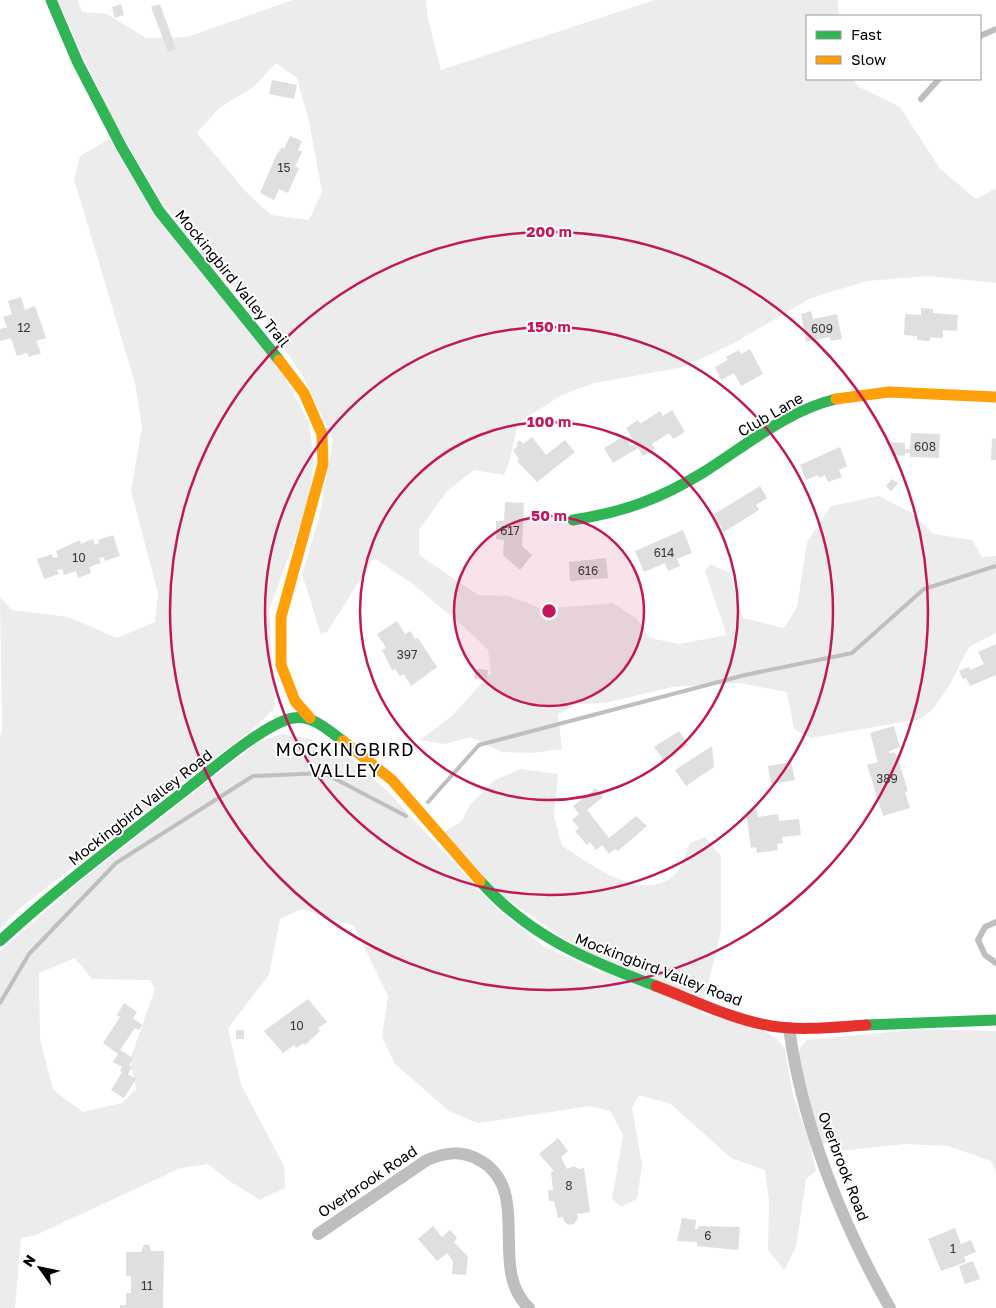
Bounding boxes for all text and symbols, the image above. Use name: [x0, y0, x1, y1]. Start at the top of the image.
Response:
legend: [806, 15, 981, 80]
text: Fast: [851, 25, 882, 43]
text: Slow: [851, 50, 886, 68]
house number: 15: [278, 160, 290, 175]
street label: Mockingbird Valley Trail: [172, 206, 294, 350]
text: 200 m: [526, 222, 572, 240]
text: 150 m: [527, 317, 571, 335]
house number: 12: [18, 320, 30, 335]
house number: 609: [811, 321, 833, 336]
street label: Club Lane: [734, 388, 806, 440]
text: 100 m: [527, 412, 571, 430]
house number: 608: [914, 439, 936, 454]
text: 50 m: [531, 506, 567, 524]
house number: 617: [500, 523, 520, 538]
house number: 614: [654, 545, 674, 560]
house number: 10: [72, 550, 86, 565]
house number: 616: [578, 563, 598, 578]
centre of rings: [540, 602, 558, 620]
house number: 397: [397, 647, 417, 662]
district label: MOCKINGBIRD VALLEY: [275, 738, 415, 781]
street label: Mockingbird Valley Road: [65, 745, 215, 869]
house number: 389: [876, 771, 898, 786]
street label: Mockingbird Valley Road: [573, 929, 745, 1009]
house number: 10: [290, 1018, 304, 1033]
street label: Overbrook Road: [815, 1109, 873, 1223]
street label: Overbrook Road: [314, 1141, 420, 1221]
house number: 8: [565, 1178, 573, 1193]
house number: 6: [704, 1228, 712, 1243]
house number: 1: [950, 1241, 956, 1256]
north arrow: [15, 1243, 65, 1293]
text: N: [19, 1252, 39, 1270]
house number: 11: [141, 1278, 153, 1293]

